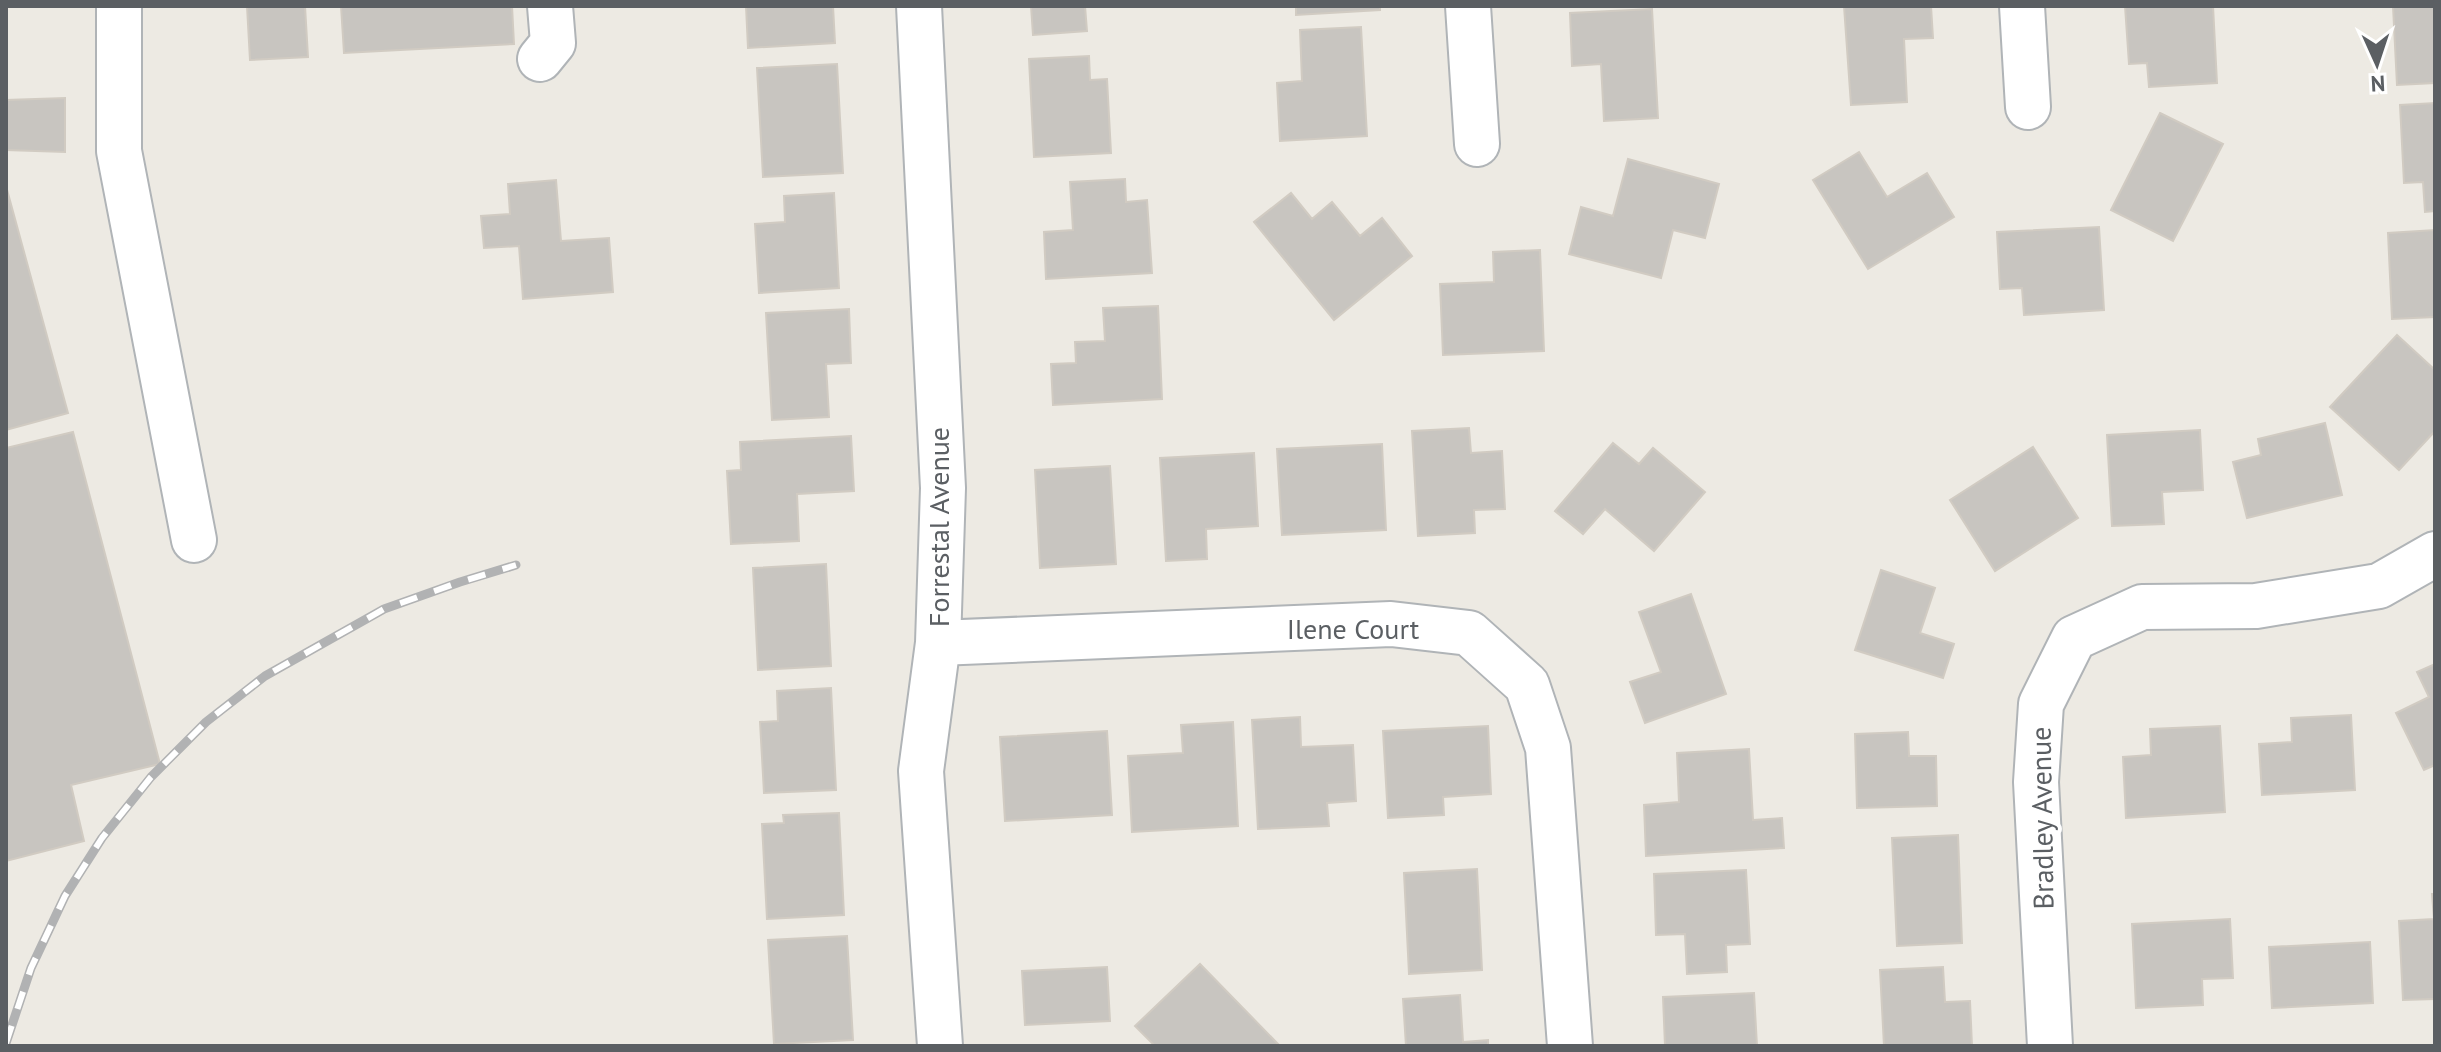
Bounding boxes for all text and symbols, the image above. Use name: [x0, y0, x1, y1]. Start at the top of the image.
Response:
north arrow: [2337, 24, 2417, 104]
text: N: [2370, 70, 2386, 98]
street label: Forrestal Avenue: [920, 427, 957, 627]
street label: Ilene Court: [1287, 610, 1420, 647]
street label: Bradley Avenue: [2021, 726, 2062, 910]

